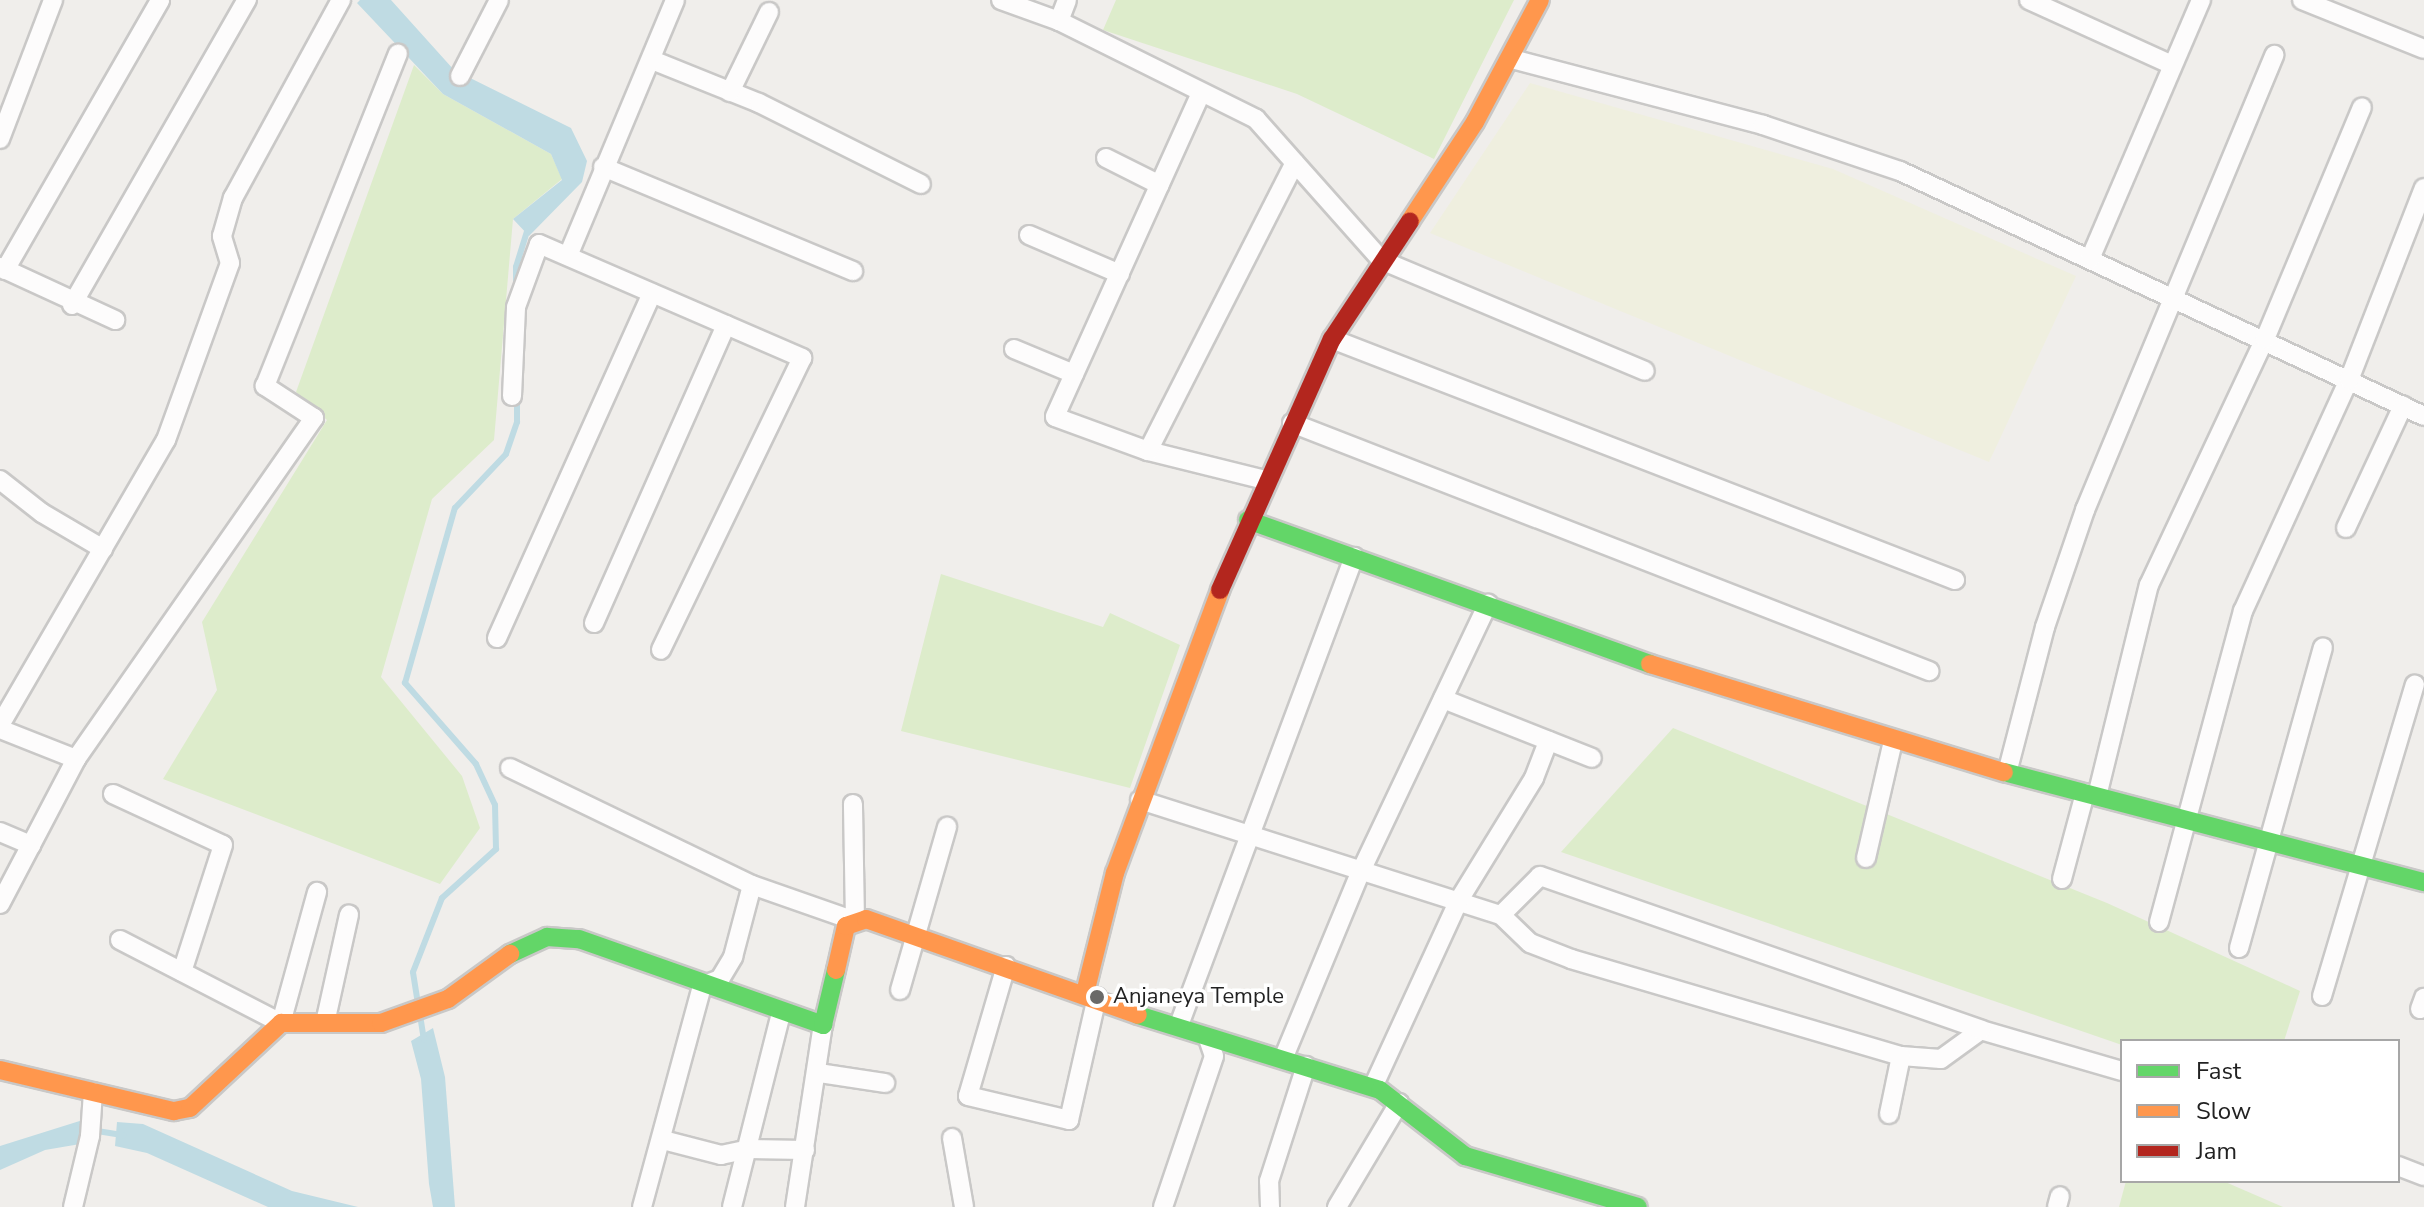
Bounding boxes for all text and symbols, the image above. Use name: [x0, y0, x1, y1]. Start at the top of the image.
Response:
place label: Anjaneya Temple: [1113, 984, 1284, 1010]
marker: Anjaneya Temple: [1088, 988, 1106, 1006]
legend: [2120, 1039, 2400, 1183]
text: Fast: [2196, 1055, 2241, 1087]
text: Slow: [2196, 1095, 2251, 1127]
text: Jam: [2196, 1135, 2237, 1167]

